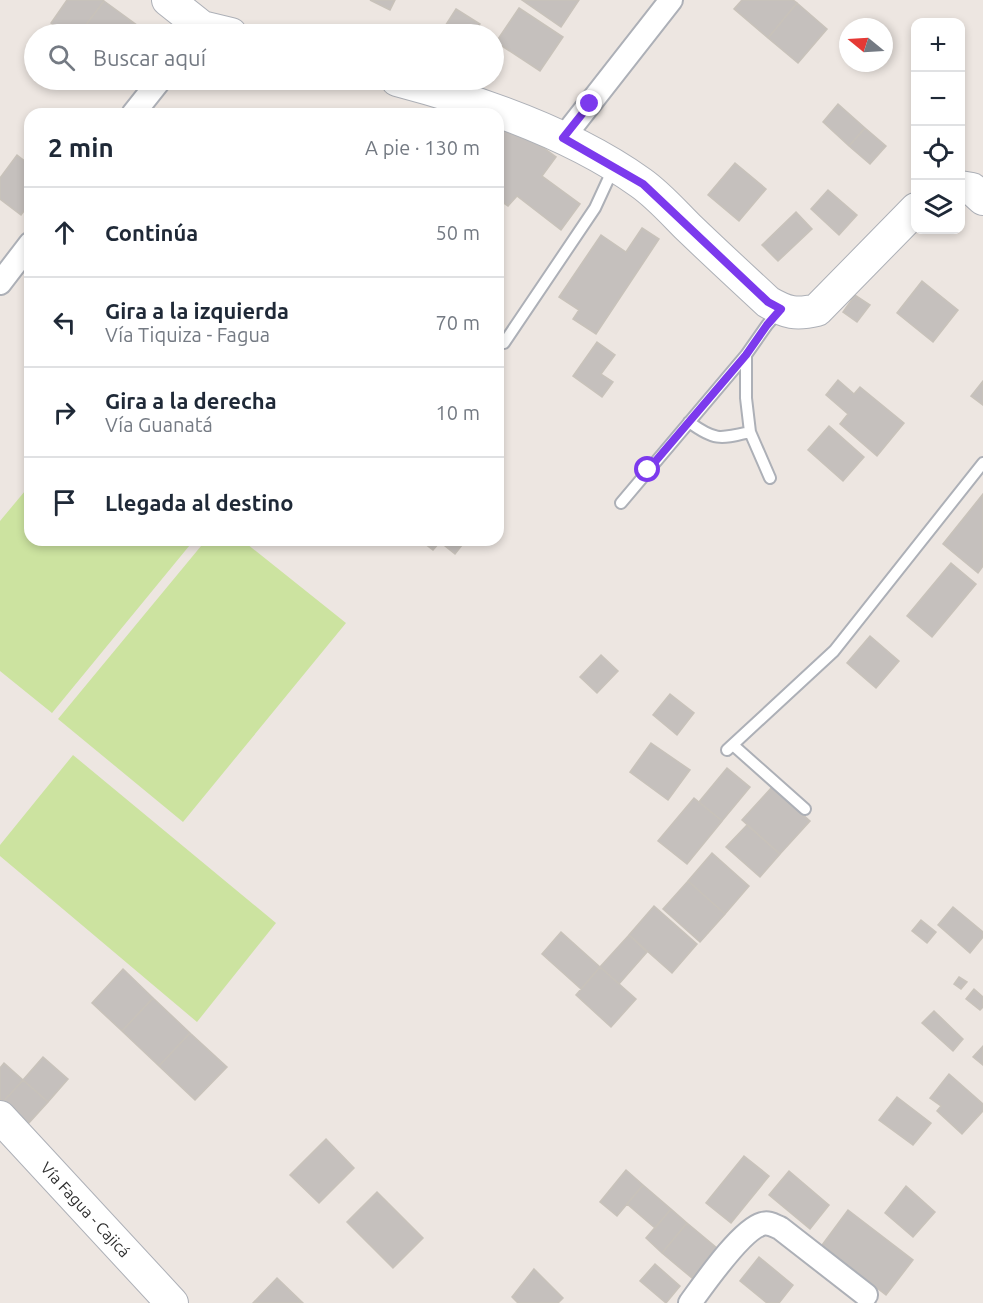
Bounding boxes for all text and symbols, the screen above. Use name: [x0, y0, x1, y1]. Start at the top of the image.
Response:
north arrow: [839, 18, 893, 72]
map controls: [911, 18, 965, 234]
button: +: [911, 18, 965, 72]
search box: [24, 24, 504, 90]
icon: search: [45, 41, 78, 74]
text: Buscar aquí: [93, 45, 206, 70]
button: −: [911, 72, 965, 126]
route end: [576, 90, 602, 116]
button: locate: [911, 126, 965, 180]
text: 2 min: [48, 133, 114, 162]
text: A pie · 130 m: [365, 136, 480, 159]
button: layers: [911, 180, 965, 234]
icon: ahead: [48, 216, 81, 249]
text: Continúa: [105, 220, 198, 245]
text: 50 m: [436, 221, 480, 244]
text: Gira a la izquierda: [105, 298, 289, 323]
icon: left: [48, 306, 81, 339]
text: 70 m: [436, 311, 480, 334]
text: Vía Tiquiza - Fagua: [105, 323, 270, 346]
text: Gira a la derecha: [105, 388, 277, 413]
icon: right: [48, 396, 81, 429]
text: 10 m: [436, 401, 480, 424]
text: Vía Guanatá: [105, 413, 213, 436]
route start: [634, 456, 660, 482]
icon: arrive: [48, 486, 81, 519]
text: Llegada al destino: [105, 490, 293, 515]
street label: Vía Fagua - Cajicá: [37, 1158, 134, 1261]

